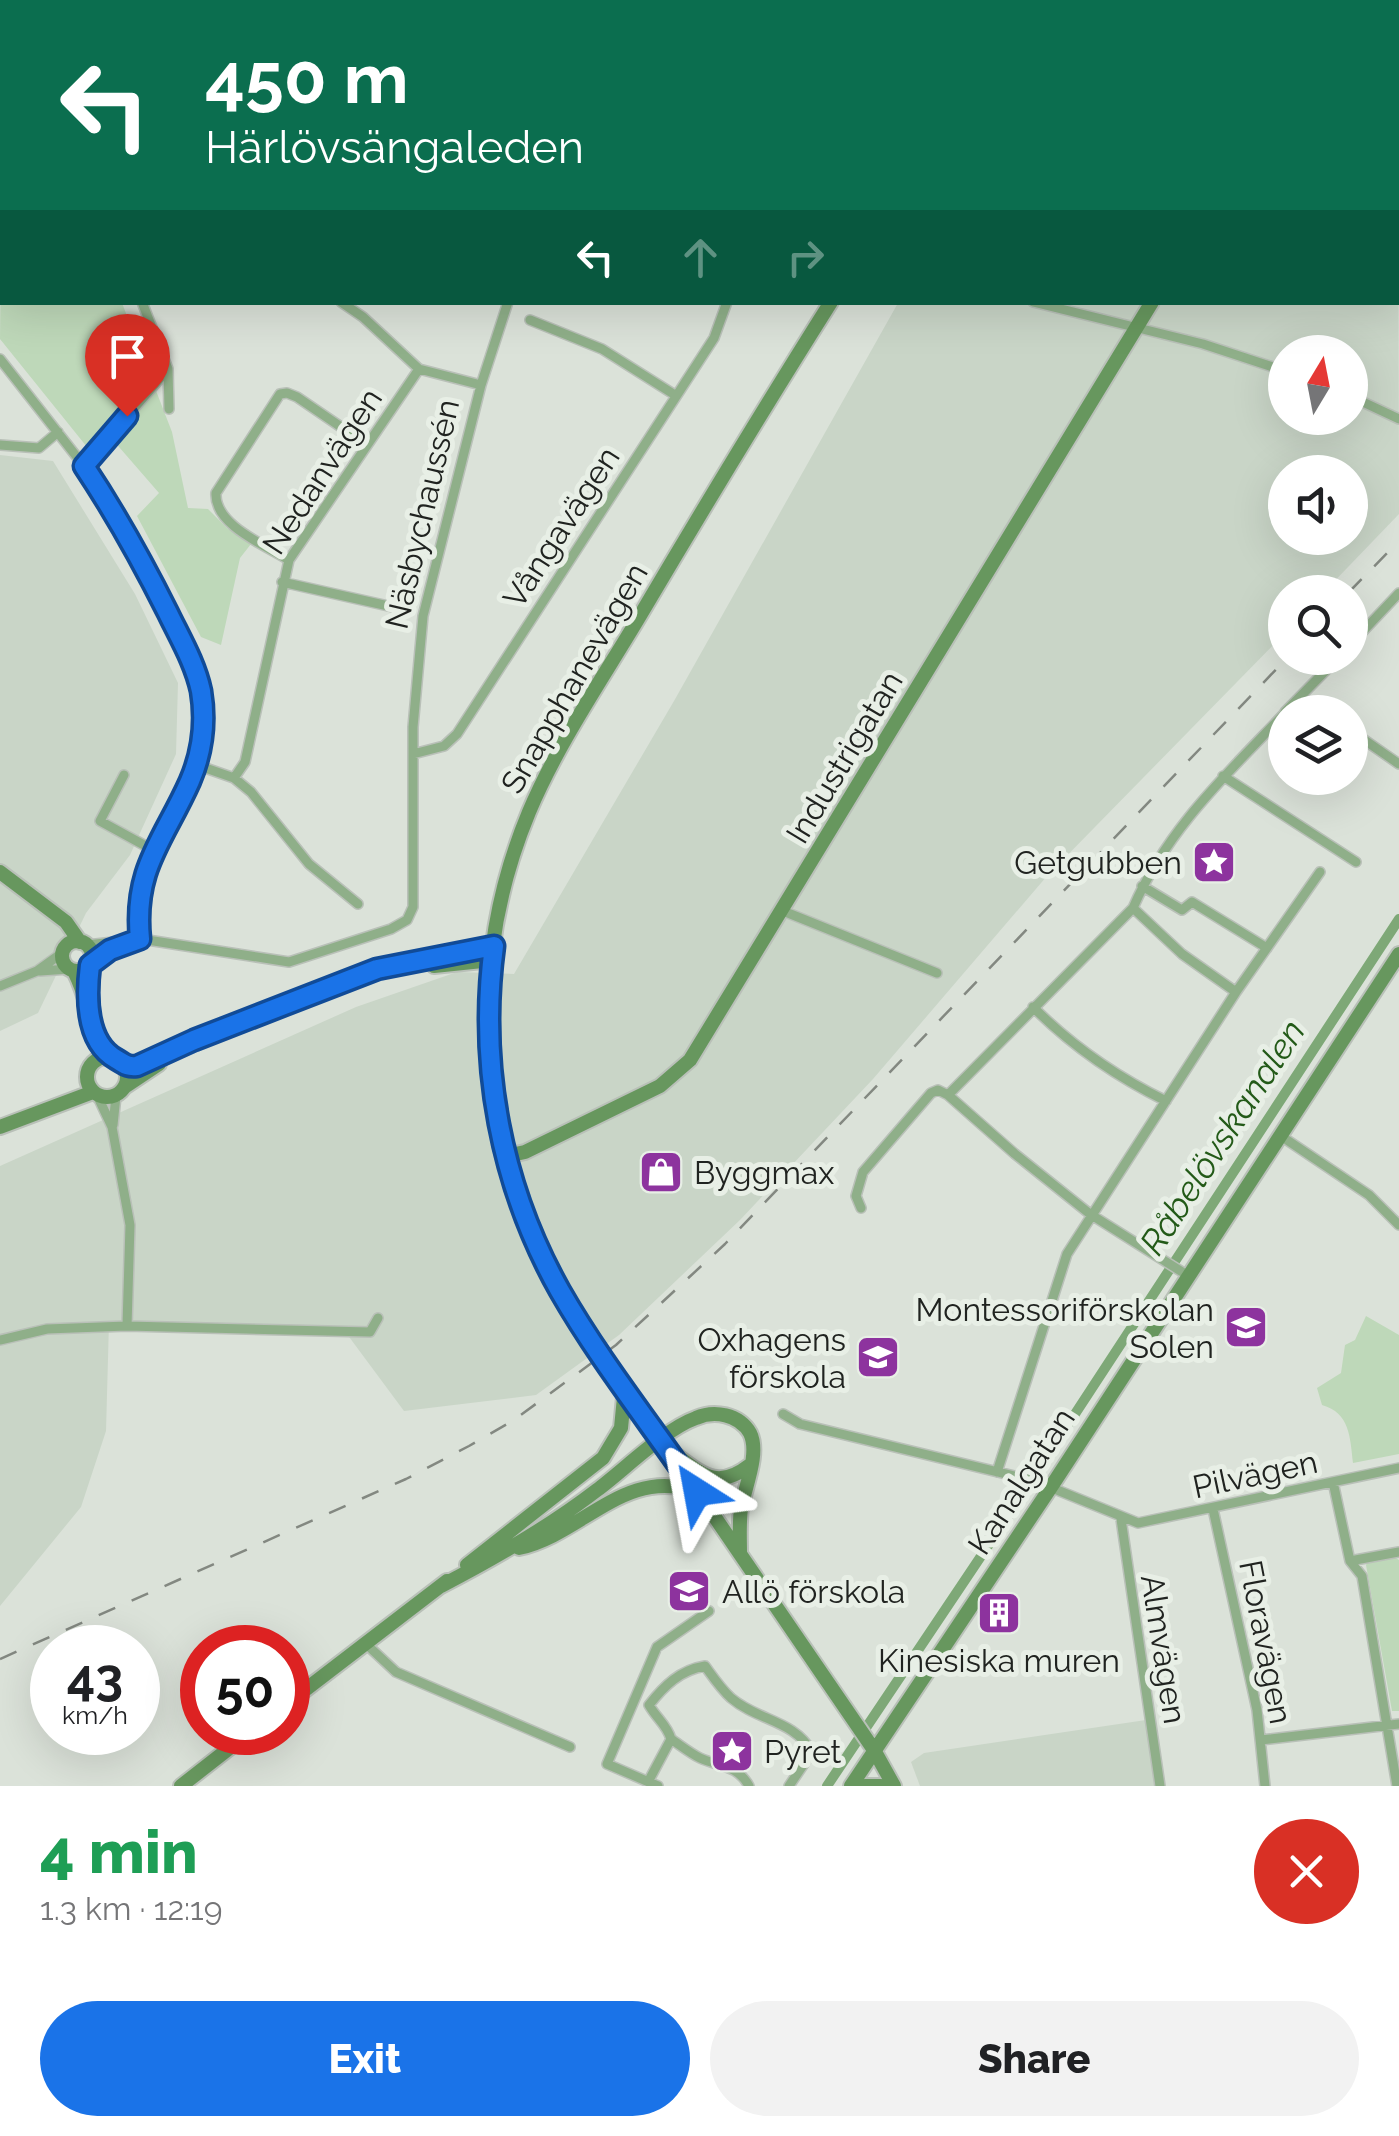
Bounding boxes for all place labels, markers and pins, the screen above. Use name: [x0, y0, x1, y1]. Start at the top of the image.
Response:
pin: [85, 314, 170, 417]
place icon: Getgubben: [1191, 839, 1237, 885]
place label: Getgubben: [1014, 844, 1182, 881]
shop icon: Byggmax: [638, 1149, 684, 1195]
place label: Byggmax: [694, 1154, 834, 1191]
place label: Montessoriförskolan Solen: [916, 1291, 1214, 1365]
school or university icon: Montessoriförskolan Solen: [1223, 1304, 1269, 1350]
place label: Oxhagens förskola: [697, 1321, 846, 1395]
school or university icon: Oxhagens förskola: [855, 1334, 901, 1380]
school or university icon: Allö förskola: [666, 1568, 712, 1614]
place label: Allö förskola: [722, 1573, 905, 1610]
building icon: Kinesiska muren: [976, 1590, 1022, 1636]
place label: Kinesiska muren: [878, 1642, 1120, 1679]
place icon: Pyret: [709, 1728, 755, 1774]
place label: Pyret: [764, 1733, 842, 1770]

